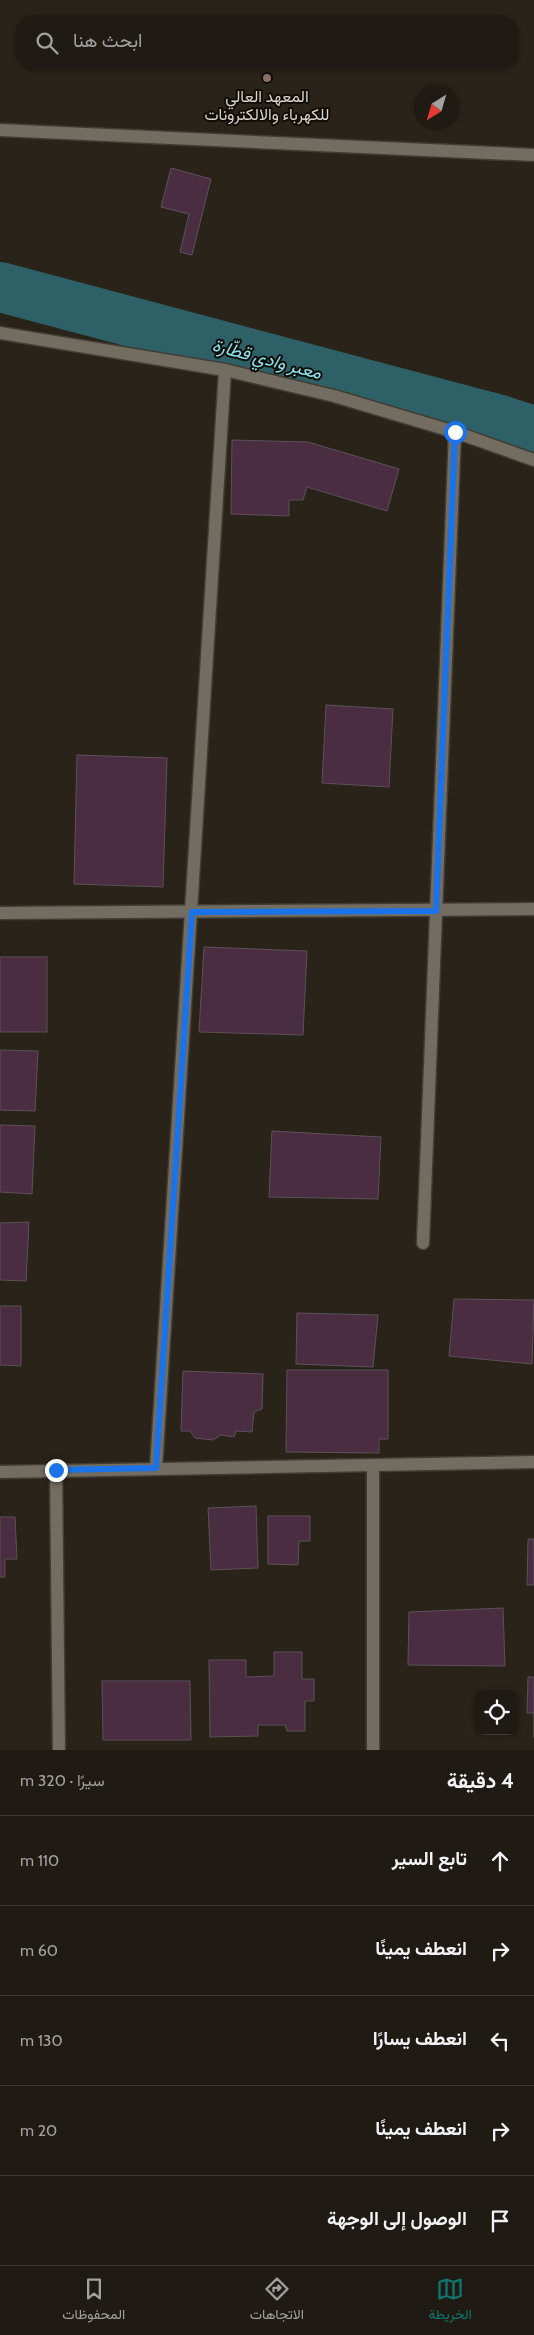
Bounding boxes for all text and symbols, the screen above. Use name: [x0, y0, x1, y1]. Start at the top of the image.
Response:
search box: [15, 15, 519, 70]
icon: search: [33, 29, 61, 57]
text: ابحث هنا: [73, 29, 142, 52]
marker: المعهد العالي للكهرباء والالكترونات: [261, 72, 273, 84]
north arrow: [414, 85, 459, 130]
place label: المعهد العالي للكهرباء والالكترونات: [205, 87, 329, 125]
water label: معبر وادي قطّارة: [209, 334, 324, 388]
route start: [444, 421, 467, 444]
route end: [45, 1459, 68, 1482]
map controls: [474, 1690, 519, 1735]
button: locate: [474, 1690, 519, 1735]
text: 4 دقيقة: [447, 1768, 514, 1793]
text: سيرًا · 320 m: [20, 1771, 105, 1790]
text: تابع السير: [392, 1847, 467, 1870]
icon: ahead: [486, 1847, 514, 1875]
text: 110 m: [20, 1851, 59, 1870]
text: انعطف يمينًا: [375, 1937, 467, 1960]
icon: right: [486, 1937, 514, 1965]
text: 60 m: [20, 1941, 58, 1960]
text: انعطف يسارًا: [373, 2027, 467, 2050]
icon: left: [486, 2027, 514, 2055]
text: 130 m: [20, 2031, 63, 2050]
text: انعطف يمينًا: [375, 2117, 467, 2140]
icon: right: [486, 2117, 514, 2145]
text: 20 m: [20, 2121, 57, 2140]
text: الوصول إلى الوجهة: [327, 2207, 467, 2230]
icon: arrive: [486, 2207, 514, 2235]
tab: المحفوظات: [62, 2275, 125, 2327]
tab: الاتجاهات: [250, 2275, 304, 2327]
tab: الخريطة: [428, 2275, 472, 2327]

